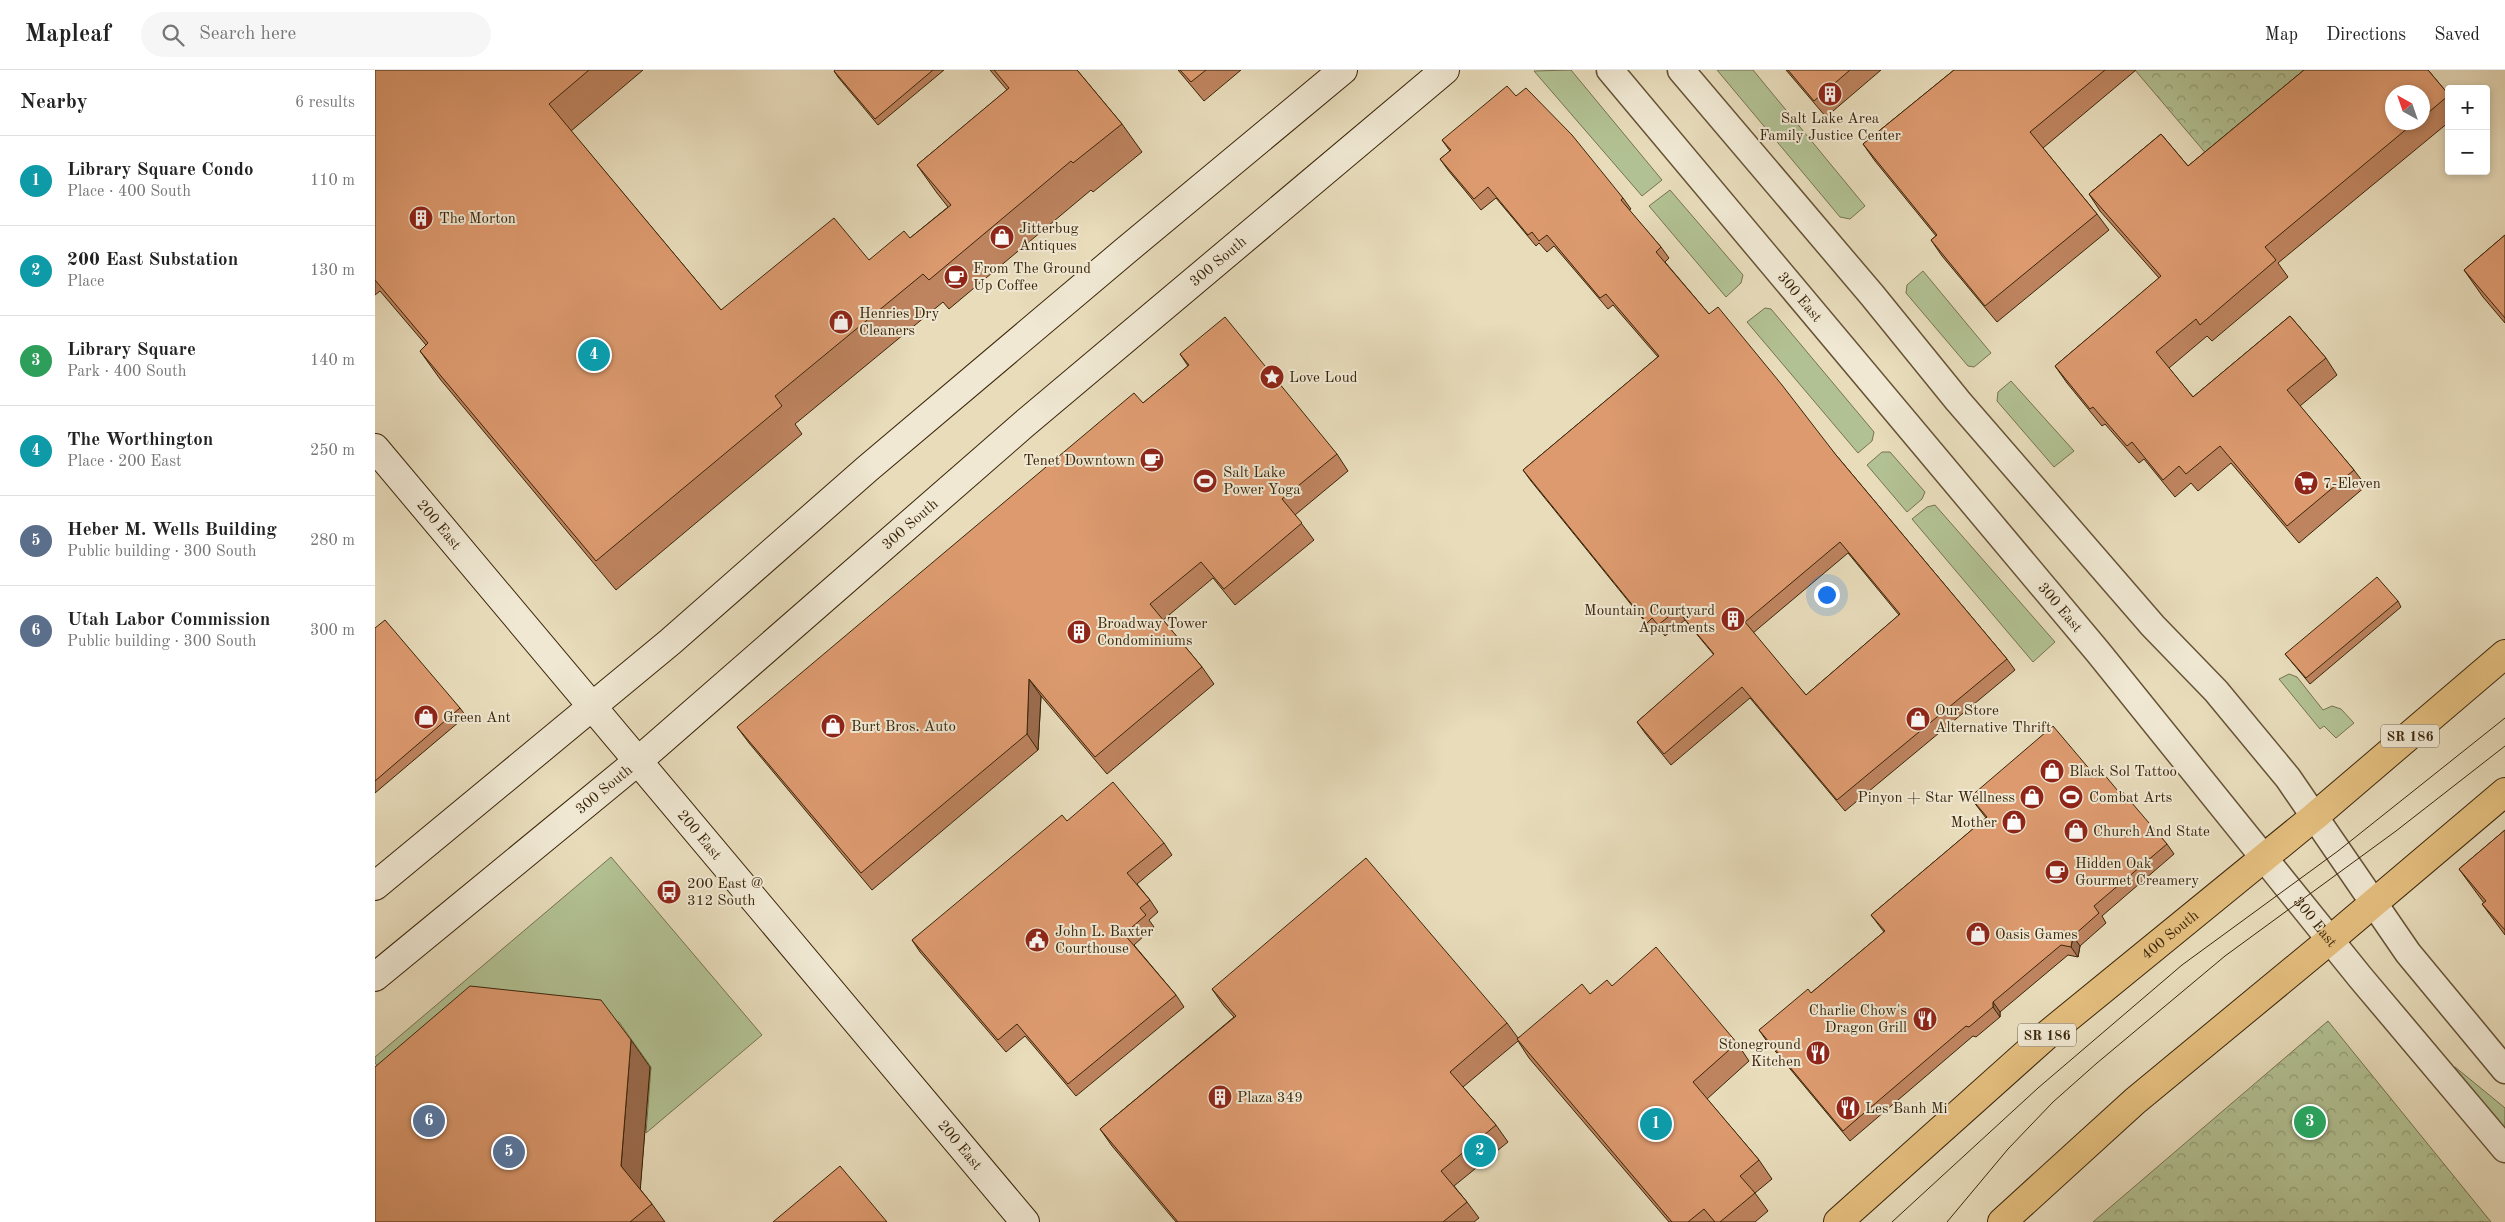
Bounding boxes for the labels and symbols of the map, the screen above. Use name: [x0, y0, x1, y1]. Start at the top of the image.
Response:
building icon: Salt Lake Area Family Justice Center: [1817, 81, 1843, 107]
north arrow: [2385, 85, 2430, 130]
place label: Salt Lake Area Family Justice Center: [1759, 112, 1901, 144]
building icon: The Morton: [408, 205, 434, 231]
place label: The Morton: [439, 212, 516, 227]
place label: Jitterbug Antiques: [1019, 222, 1079, 254]
shop icon: Jitterbug Antiques: [989, 224, 1015, 250]
street label: 300 South: [1188, 234, 1250, 290]
place label: From The Ground Up Coffee: [973, 262, 1091, 294]
cafe icon: From The Ground Up Coffee: [943, 264, 969, 290]
street label: 300 East: [1774, 270, 1824, 326]
place label: Henries Dry Cleaners: [859, 307, 939, 339]
shop icon: Henries Dry Cleaners: [828, 309, 854, 335]
pin: 4: [578, 336, 610, 374]
place icon: Love Loud: [1259, 364, 1285, 390]
place label: Love Loud: [1289, 371, 1358, 386]
cafe icon: Tenet Downtown: [1139, 447, 1165, 473]
place label: Tenet Downtown: [1023, 454, 1135, 469]
place label: Salt Lake Power Yoga: [1223, 466, 1301, 498]
sports icon: Salt Lake Power Yoga: [1192, 468, 1218, 494]
supermarket icon: 7-Eleven: [2293, 470, 2319, 496]
place label: 7-Eleven: [2323, 477, 2381, 492]
street label: 300 South: [880, 497, 941, 553]
street label: 200 East: [413, 498, 463, 553]
street label: 300 East: [2034, 580, 2084, 636]
your location: [1814, 582, 1840, 608]
place label: Mountain Courtyard Apartments: [1584, 604, 1715, 636]
building icon: Mountain Courtyard Apartments: [1720, 606, 1746, 632]
place label: Broadway Tower Condominiums: [1097, 617, 1208, 649]
building icon: Broadway Tower Condominiums: [1066, 619, 1092, 645]
shop icon: Green Ant: [413, 704, 439, 730]
place label: Our Store Alternative Thrift: [1935, 704, 2051, 736]
shop icon: Our Store Alternative Thrift: [1905, 706, 1931, 732]
place label: Green Ant: [443, 711, 511, 726]
shop icon: Burt Bros. Auto: [820, 713, 846, 739]
place label: Burt Bros. Auto: [851, 720, 956, 735]
road number: SR 186: [2381, 724, 2439, 748]
shop icon: Black Sol Tattoo: [2039, 758, 2065, 784]
street label: 300 South: [573, 763, 636, 818]
place label: Black Sol Tattoo: [2069, 765, 2177, 780]
shop icon: Pinyon + Star Wellness: [2019, 784, 2045, 810]
sports icon: Combat Arts: [2058, 784, 2084, 810]
place label: Pinyon + Star Wellness: [1857, 791, 2015, 806]
place label: Combat Arts: [2089, 791, 2172, 806]
street label: 200 East: [674, 808, 724, 863]
shop icon: Mother: [2001, 809, 2027, 835]
place label: Mother: [1951, 816, 1997, 831]
shop icon: Church And State: [2063, 818, 2089, 844]
place label: Church And State: [2093, 825, 2210, 840]
place label: Hidden Oak Gourmet Creamery: [2075, 857, 2199, 889]
cafe icon: Hidden Oak Gourmet Creamery: [2044, 859, 2070, 885]
place label: 200 East @ 312 South: [687, 877, 763, 909]
bus stop icon: 200 East @ 312 South: [656, 879, 682, 905]
street label: 300 East: [2290, 895, 2339, 951]
street label: 400 South: [2139, 908, 2202, 963]
shop icon: Oasis Games: [1965, 921, 1991, 947]
place label: John L. Baxter Courthouse: [1055, 925, 1153, 957]
public building icon: John L. Baxter Courthouse: [1024, 927, 1050, 953]
place label: Oasis Games: [1995, 928, 2078, 943]
place label: Charlie Chow's Dragon Grill: [1809, 1004, 1907, 1036]
restaurant icon: Charlie Chow's Dragon Grill: [1912, 1006, 1938, 1032]
road number: SR 186: [2018, 1024, 2076, 1046]
place label: Stoneground Kitchen: [1718, 1038, 1801, 1070]
restaurant icon: Stoneground Kitchen: [1805, 1040, 1831, 1066]
building icon: Plaza 349: [1207, 1084, 1233, 1110]
place label: Plaza 349: [1237, 1091, 1303, 1106]
restaurant icon: Les Banh Mi: [1835, 1095, 1861, 1121]
pin: 6: [413, 1102, 445, 1140]
place label: Les Banh Mi: [1865, 1102, 1948, 1117]
pin: 3: [2294, 1103, 2326, 1141]
pin: 1: [1640, 1105, 1672, 1143]
street label: 200 East: [934, 1118, 984, 1174]
pin: 2: [1464, 1132, 1496, 1170]
pin: 5: [493, 1133, 525, 1171]

